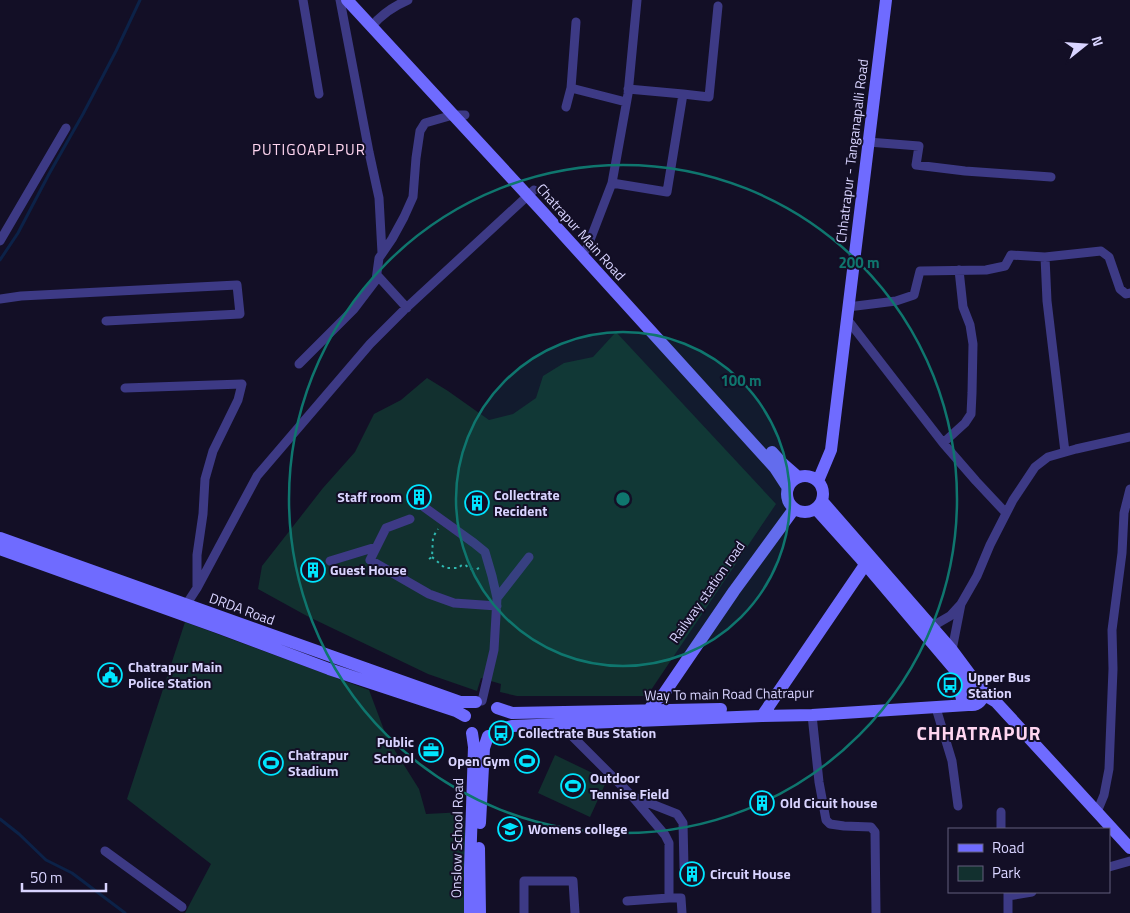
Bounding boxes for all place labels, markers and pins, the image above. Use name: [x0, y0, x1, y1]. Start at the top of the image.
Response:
building icon: Staff room: [406, 484, 432, 510]
place label: Collectrate Recident: [494, 484, 560, 521]
place label: Staff room: [337, 486, 402, 507]
building icon: Collectrate Recident: [464, 490, 490, 516]
centre of rings: [614, 490, 632, 508]
building icon: Guest House: [300, 557, 326, 583]
place label: Guest House: [330, 559, 407, 580]
place label: Chatrapur Main Police Station: [128, 656, 222, 693]
public building icon: Chatrapur Main Police Station: [97, 662, 123, 688]
place label: Upper Bus Station: [968, 666, 1031, 703]
bus stop icon: Upper Bus Station: [937, 672, 963, 698]
bus stop icon: Collectrate Bus Station: [488, 720, 514, 746]
place label: Collectrate Bus Station: [518, 722, 656, 743]
place label: Public School: [374, 731, 414, 768]
office icon: Public School: [418, 737, 444, 763]
place label: Chatrapur Stadium: [288, 744, 349, 781]
sports icon: Open Gym: [514, 748, 540, 774]
sports icon: Chatrapur Stadium: [258, 750, 284, 776]
place label: Open Gym: [448, 750, 510, 771]
place label: Outdoor Tennise Field: [590, 767, 669, 804]
sports icon: Outdoor Tennise Field: [560, 773, 586, 799]
building icon: Old Cicuit house: [749, 790, 775, 816]
place label: Old Cicuit house: [780, 792, 877, 813]
school or university icon: Womens college: [497, 816, 523, 842]
place label: Womens college: [528, 818, 627, 839]
building icon: Circuit House: [679, 861, 705, 887]
place label: Circuit House: [710, 863, 791, 884]

